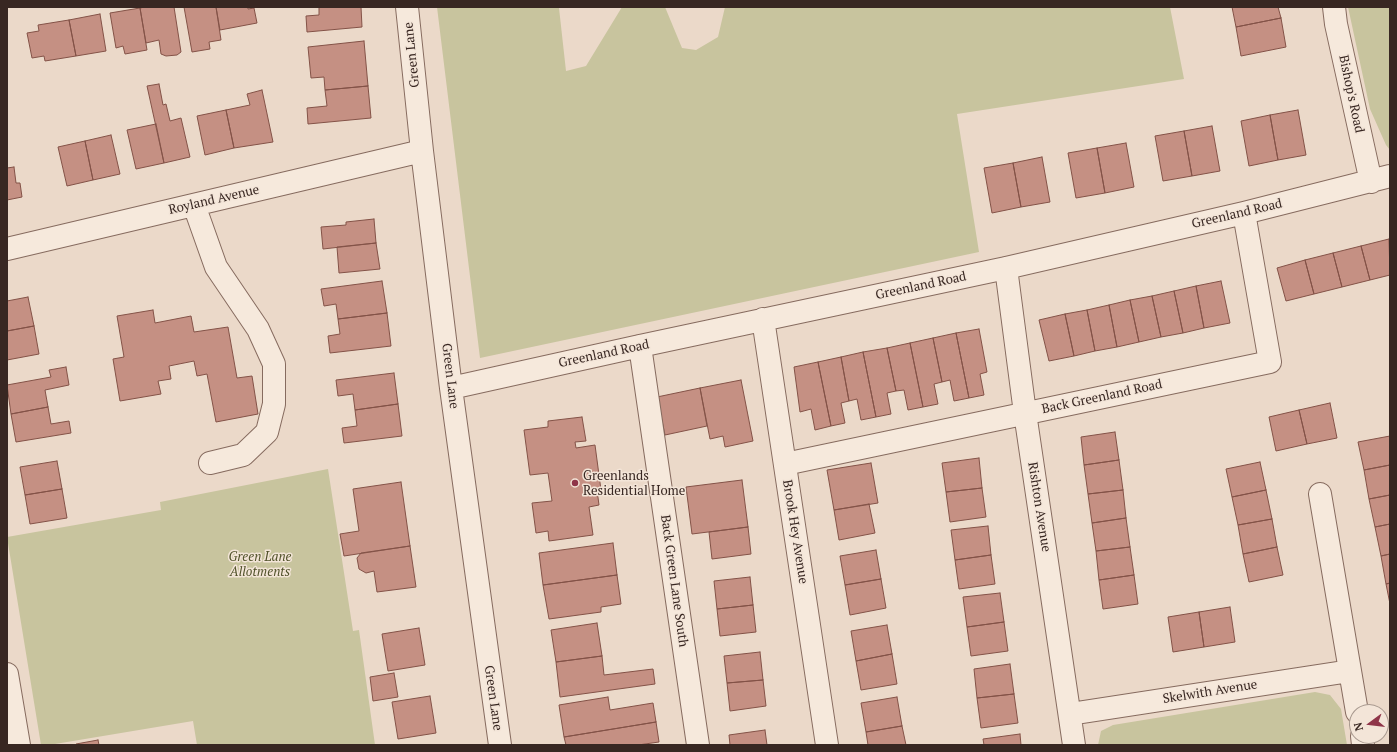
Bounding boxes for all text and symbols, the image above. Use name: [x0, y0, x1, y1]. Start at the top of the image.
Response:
street label: Green Lane: [401, 21, 423, 89]
street label: Bishop's Road: [1335, 53, 1367, 135]
street label: Royland Avenue: [167, 182, 261, 218]
street label: Greenland Road: [1190, 196, 1284, 232]
street label: Greenland Road: [874, 269, 968, 303]
street label: Greenland Road: [557, 337, 651, 371]
street label: Green Lane: [438, 342, 462, 410]
street label: Back Greenland Road: [1040, 377, 1164, 417]
street label: Rishton Avenue: [1024, 461, 1054, 553]
place label: Greenlands Residential Home: [583, 468, 685, 499]
marker: Greenlands Residential Home: [570, 478, 580, 488]
street label: Brook Hey Avenue: [779, 479, 811, 585]
street label: Back Green Lane South: [657, 514, 691, 648]
park label: Green Lane Allotments: [229, 549, 291, 580]
street label: Green Lane: [481, 664, 505, 732]
street label: Skelwith Avenue: [1162, 677, 1258, 707]
north arrow: [1349, 704, 1389, 744]
text: N: [1351, 721, 1366, 733]

